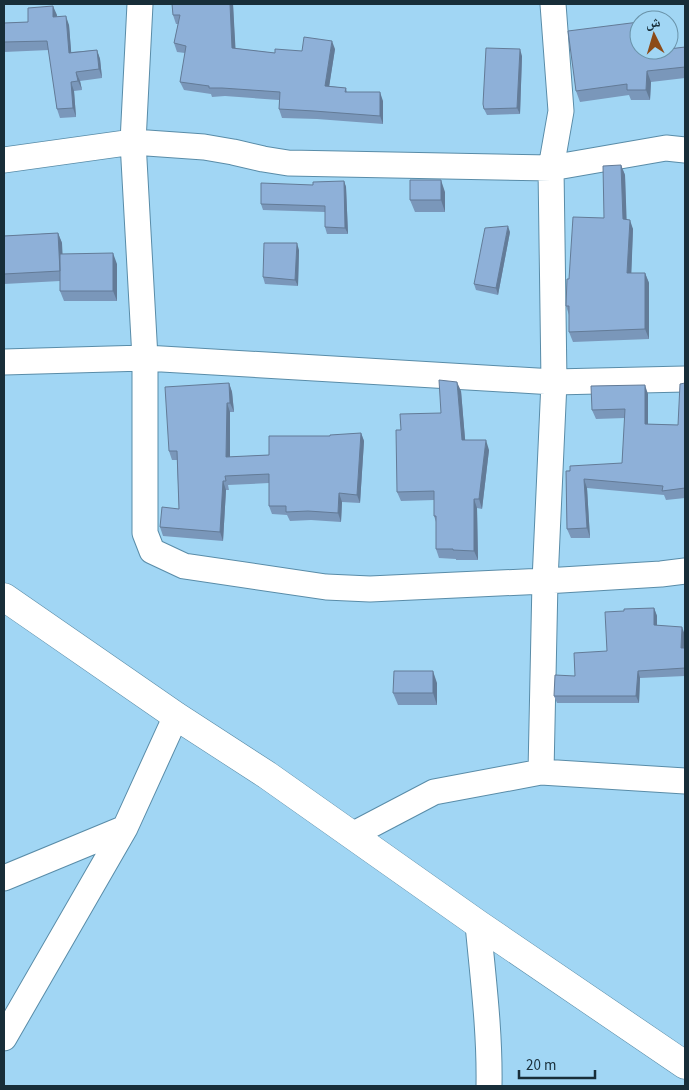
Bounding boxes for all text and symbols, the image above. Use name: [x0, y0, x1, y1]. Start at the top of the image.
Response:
north arrow: [629, 10, 679, 60]
text: ش: [645, 12, 661, 34]
scale bar: [519, 1048, 595, 1080]
text: 20 m: [526, 1055, 556, 1076]

